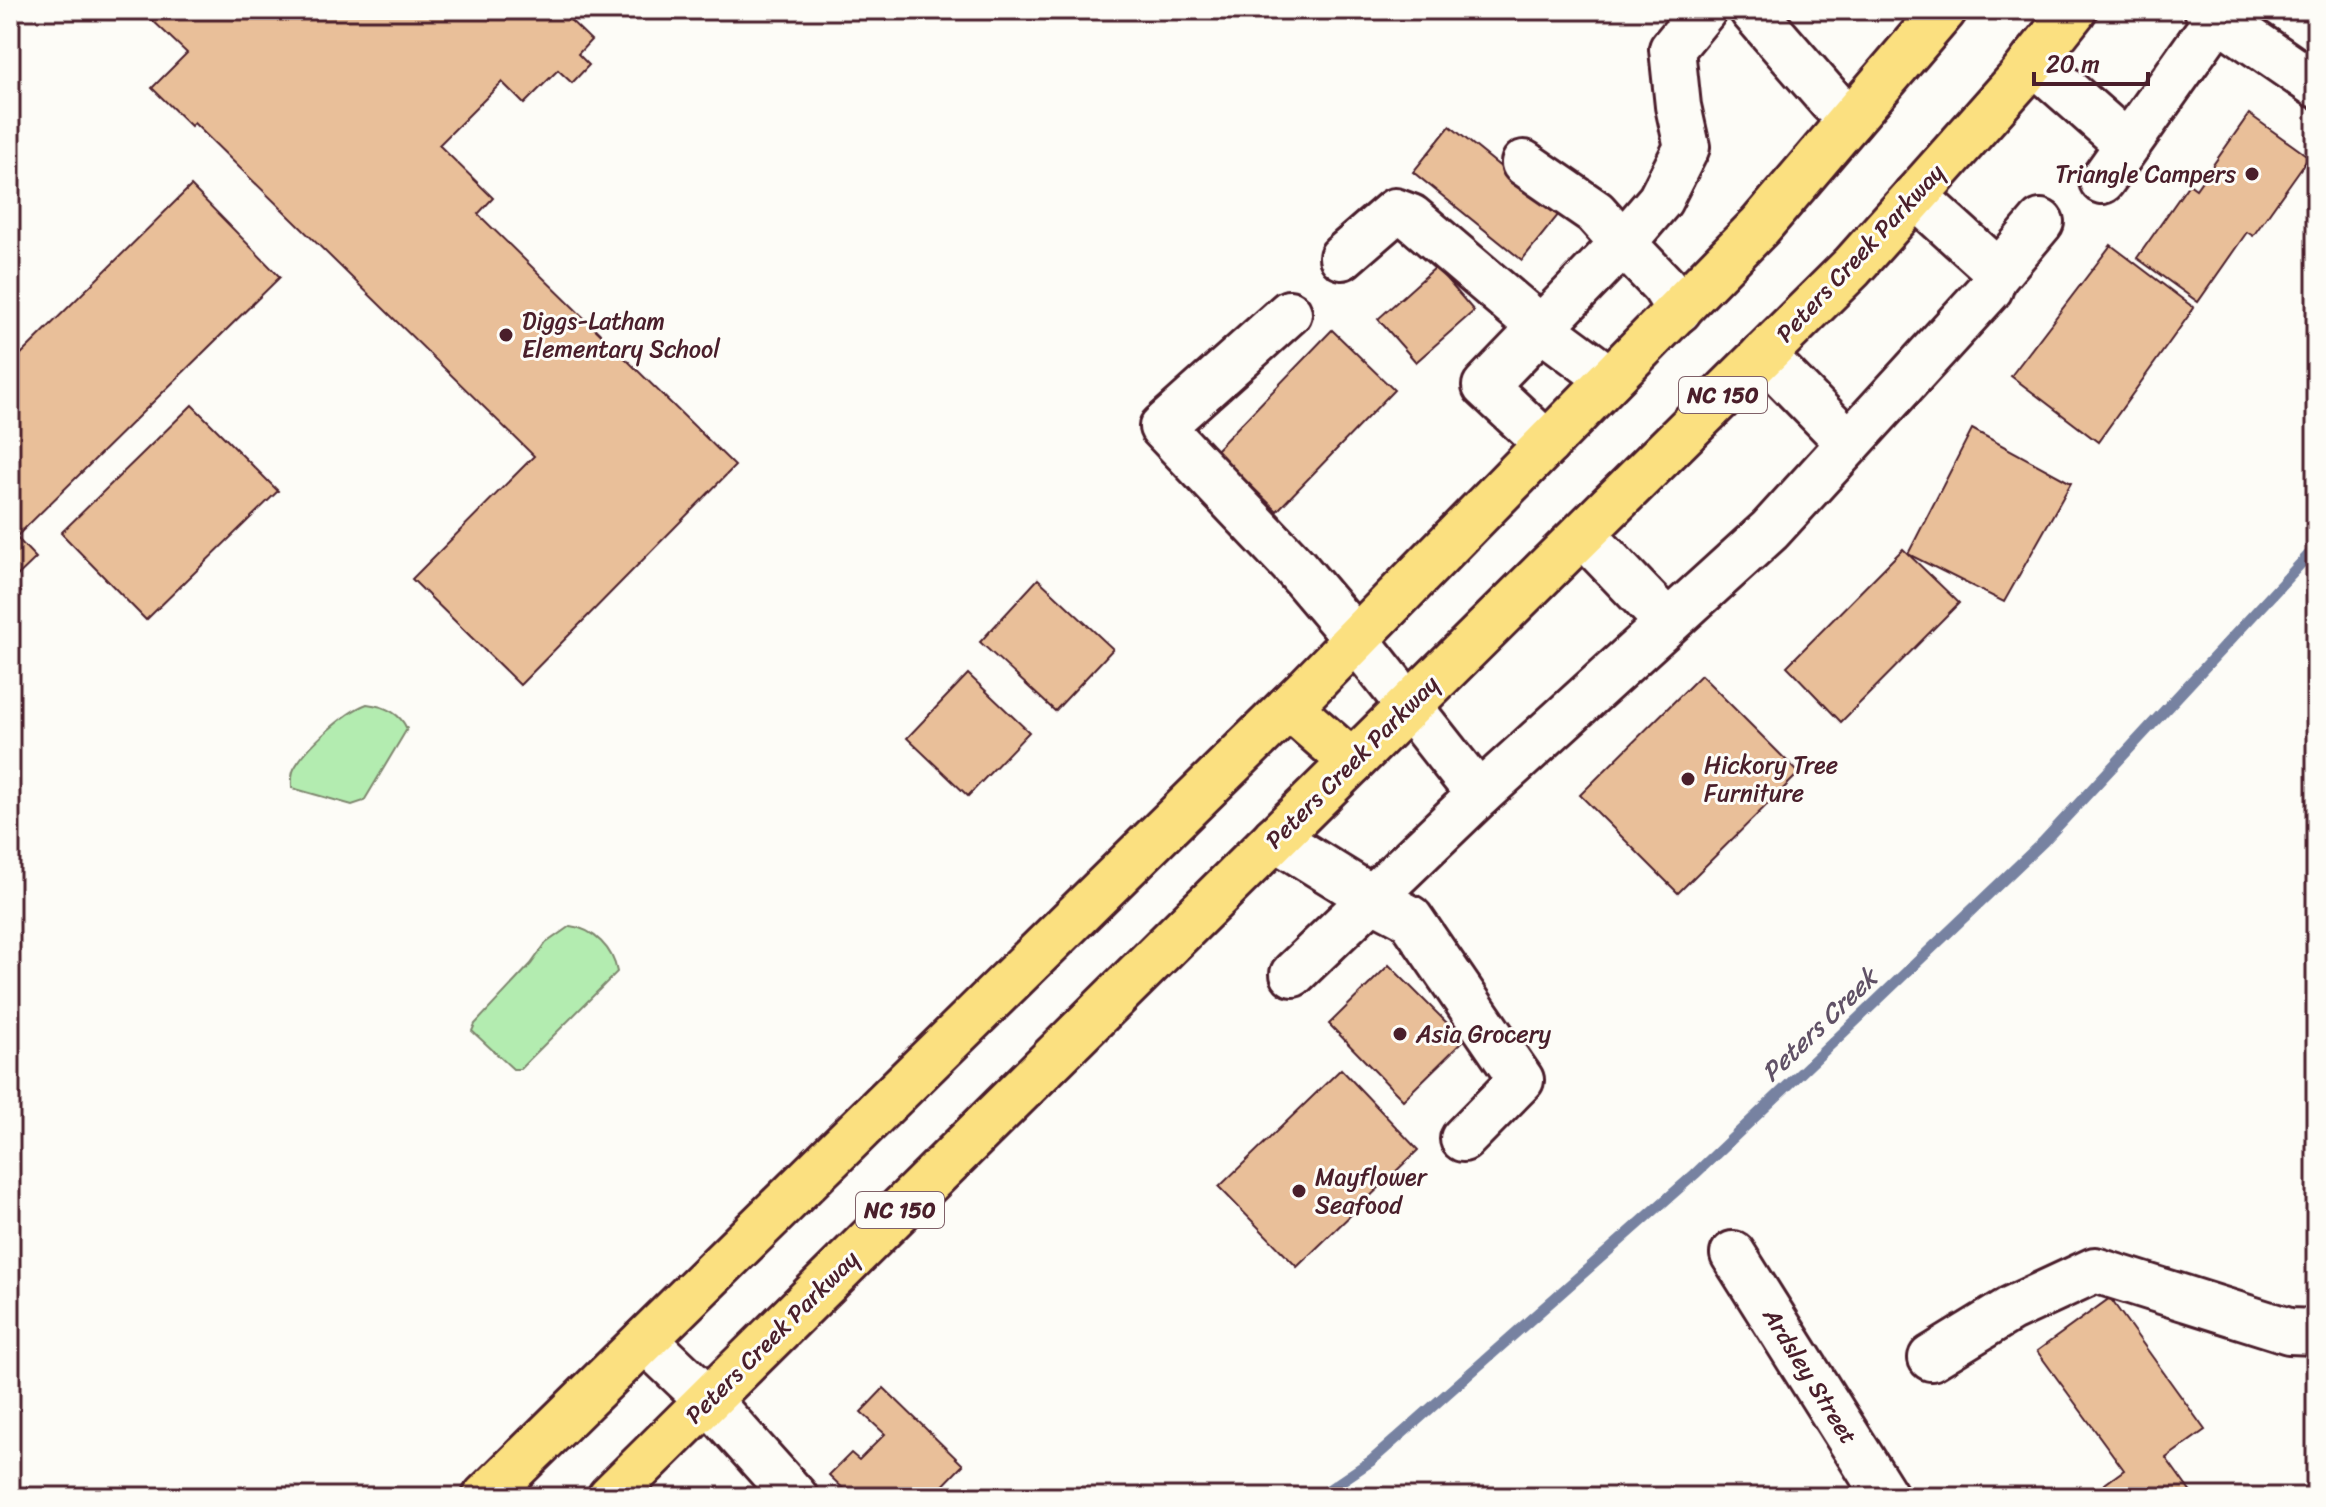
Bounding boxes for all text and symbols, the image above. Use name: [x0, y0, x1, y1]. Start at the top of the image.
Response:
scale bar: [2034, 36, 2148, 86]
text: 20 m: [2046, 43, 2100, 85]
street label: Peters Creek Parkway: [1765, 153, 1955, 353]
place label: Triangle Campers: [2055, 153, 2236, 195]
marker: Triangle Campers: [2243, 165, 2261, 183]
place label: Diggs-Latham Elementary School: [522, 300, 721, 370]
marker: Diggs-Latham Elementary School: [497, 326, 515, 344]
road number: NC 150: [1679, 377, 1767, 413]
street label: Peters Creek Parkway: [1255, 664, 1450, 859]
place label: Hickory Tree Furniture: [1704, 744, 1838, 814]
marker: Hickory Tree Furniture: [1679, 770, 1697, 788]
water label: Peters Creek: [1750, 955, 1891, 1093]
place label: Asia Grocery: [1415, 1013, 1552, 1055]
marker: Asia Grocery: [1391, 1025, 1409, 1043]
place label: Mayflower Seafood: [1315, 1156, 1429, 1226]
marker: Mayflower Seafood: [1290, 1182, 1308, 1200]
road number: NC 150: [856, 1192, 944, 1228]
street label: Peters Creek Parkway: [675, 1239, 870, 1434]
street label: Ardsley Street: [1751, 1298, 1869, 1453]

